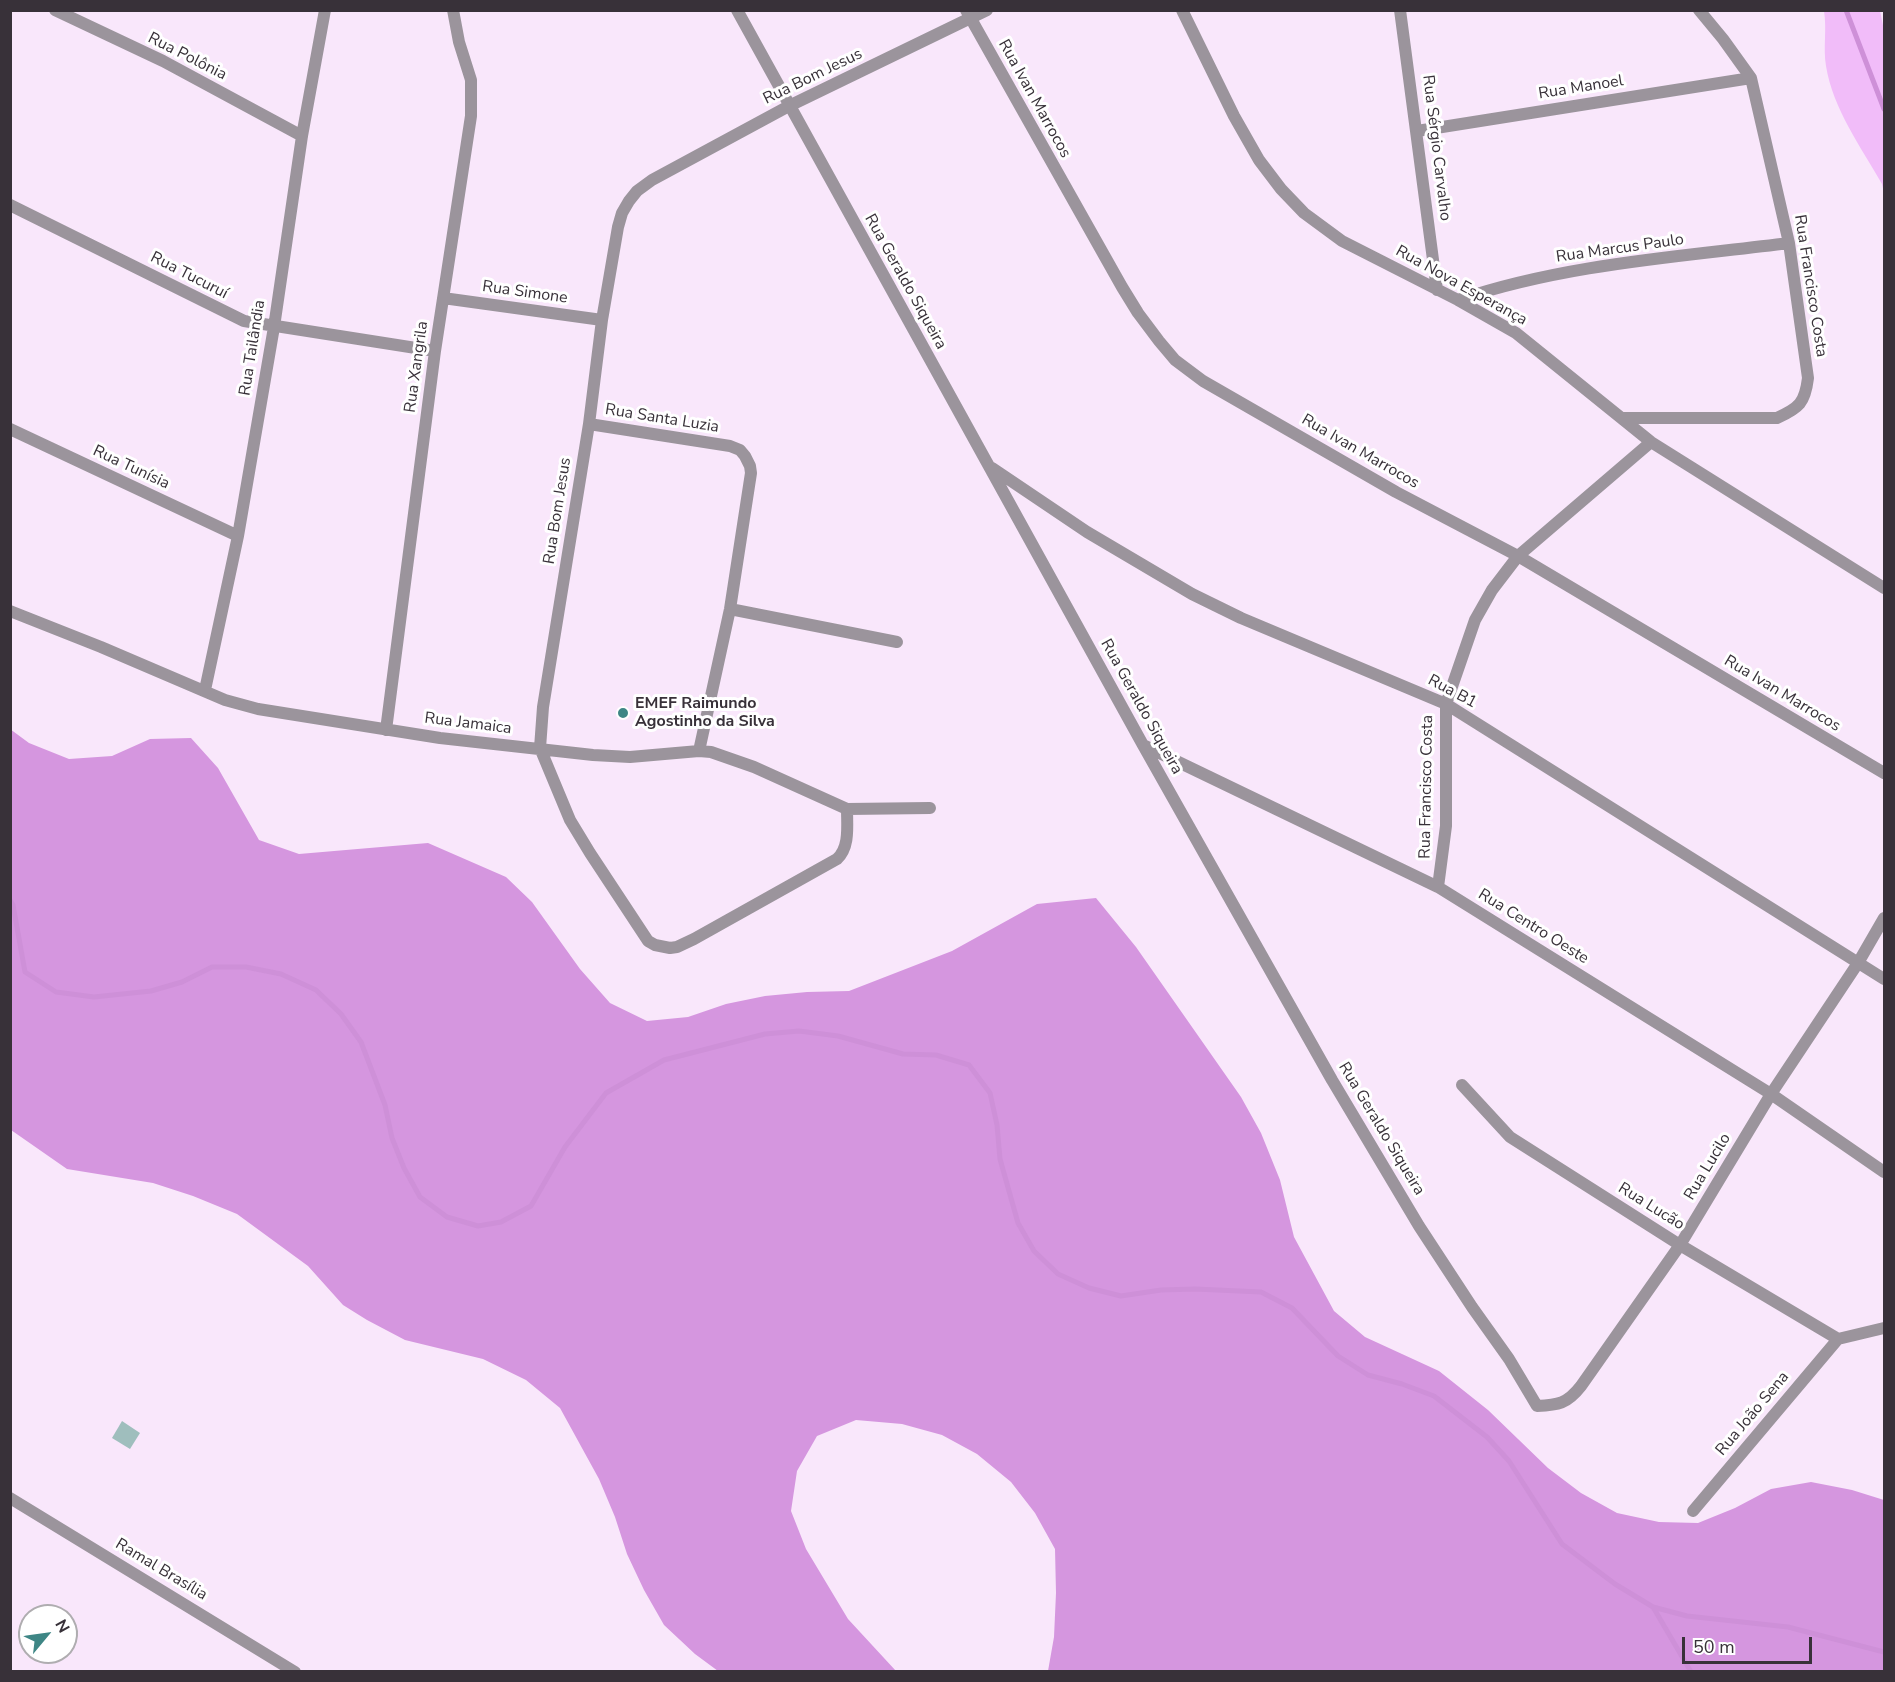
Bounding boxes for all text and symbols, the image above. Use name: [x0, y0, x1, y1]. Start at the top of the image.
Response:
street label: Rua Polônia: [144, 29, 230, 85]
street label: Rua Ivan Marrocos: [994, 36, 1074, 162]
street label: Rua Bom Jesus: [760, 45, 866, 109]
street label: Rua Manoel: [1537, 72, 1625, 104]
street label: Rua Sérgio Carvalho: [1418, 74, 1454, 222]
street label: Rua Geraldo Siqueira: [860, 211, 950, 353]
street label: Rua Francisco Costa: [1789, 213, 1831, 359]
street label: Rua Marcus Paulo: [1555, 231, 1685, 267]
street label: Rua Nova Esperança: [1392, 242, 1530, 330]
street label: Rua Tucuruí: [147, 248, 231, 304]
street label: Rua Simone: [481, 278, 569, 308]
street label: Rua Tailândia: [236, 299, 270, 397]
street label: Rua Xangrila: [401, 320, 433, 414]
street label: Rua Santa Luzia: [604, 401, 720, 437]
street label: Rua Ivan Marrocos: [1298, 411, 1422, 493]
street label: Rua Tunísia: [90, 442, 172, 494]
street label: Rua Bom Jesus: [540, 456, 576, 566]
street label: Rua Geraldo Siqueira: [1096, 636, 1186, 778]
street label: Rua Ivan Marrocos: [1720, 652, 1844, 736]
street label: Rua B1: [1424, 671, 1480, 713]
place label: EMEF Raimundo Agostinho da Silva: [635, 694, 775, 732]
marker: EMEF Raimundo Agostinho da Silva: [616, 706, 630, 720]
street label: Rua Jamaica: [423, 709, 513, 739]
street label: Rua Francisco Costa: [1416, 715, 1438, 859]
street label: Rua Centro Oeste: [1474, 885, 1592, 969]
street label: Rua Geraldo Siqueira: [1334, 1059, 1428, 1199]
street label: Rua Lucilo: [1681, 1130, 1735, 1204]
street label: Rua Lucão: [1614, 1179, 1688, 1235]
street label: Rua João Sena: [1712, 1368, 1794, 1460]
street label: Ramal Brasília: [112, 1535, 210, 1605]
north arrow: [18, 1604, 78, 1664]
text: N: [49, 1616, 75, 1637]
scale bar: [1685, 1625, 1816, 1663]
text: 50 m: [1693, 1635, 1735, 1659]

